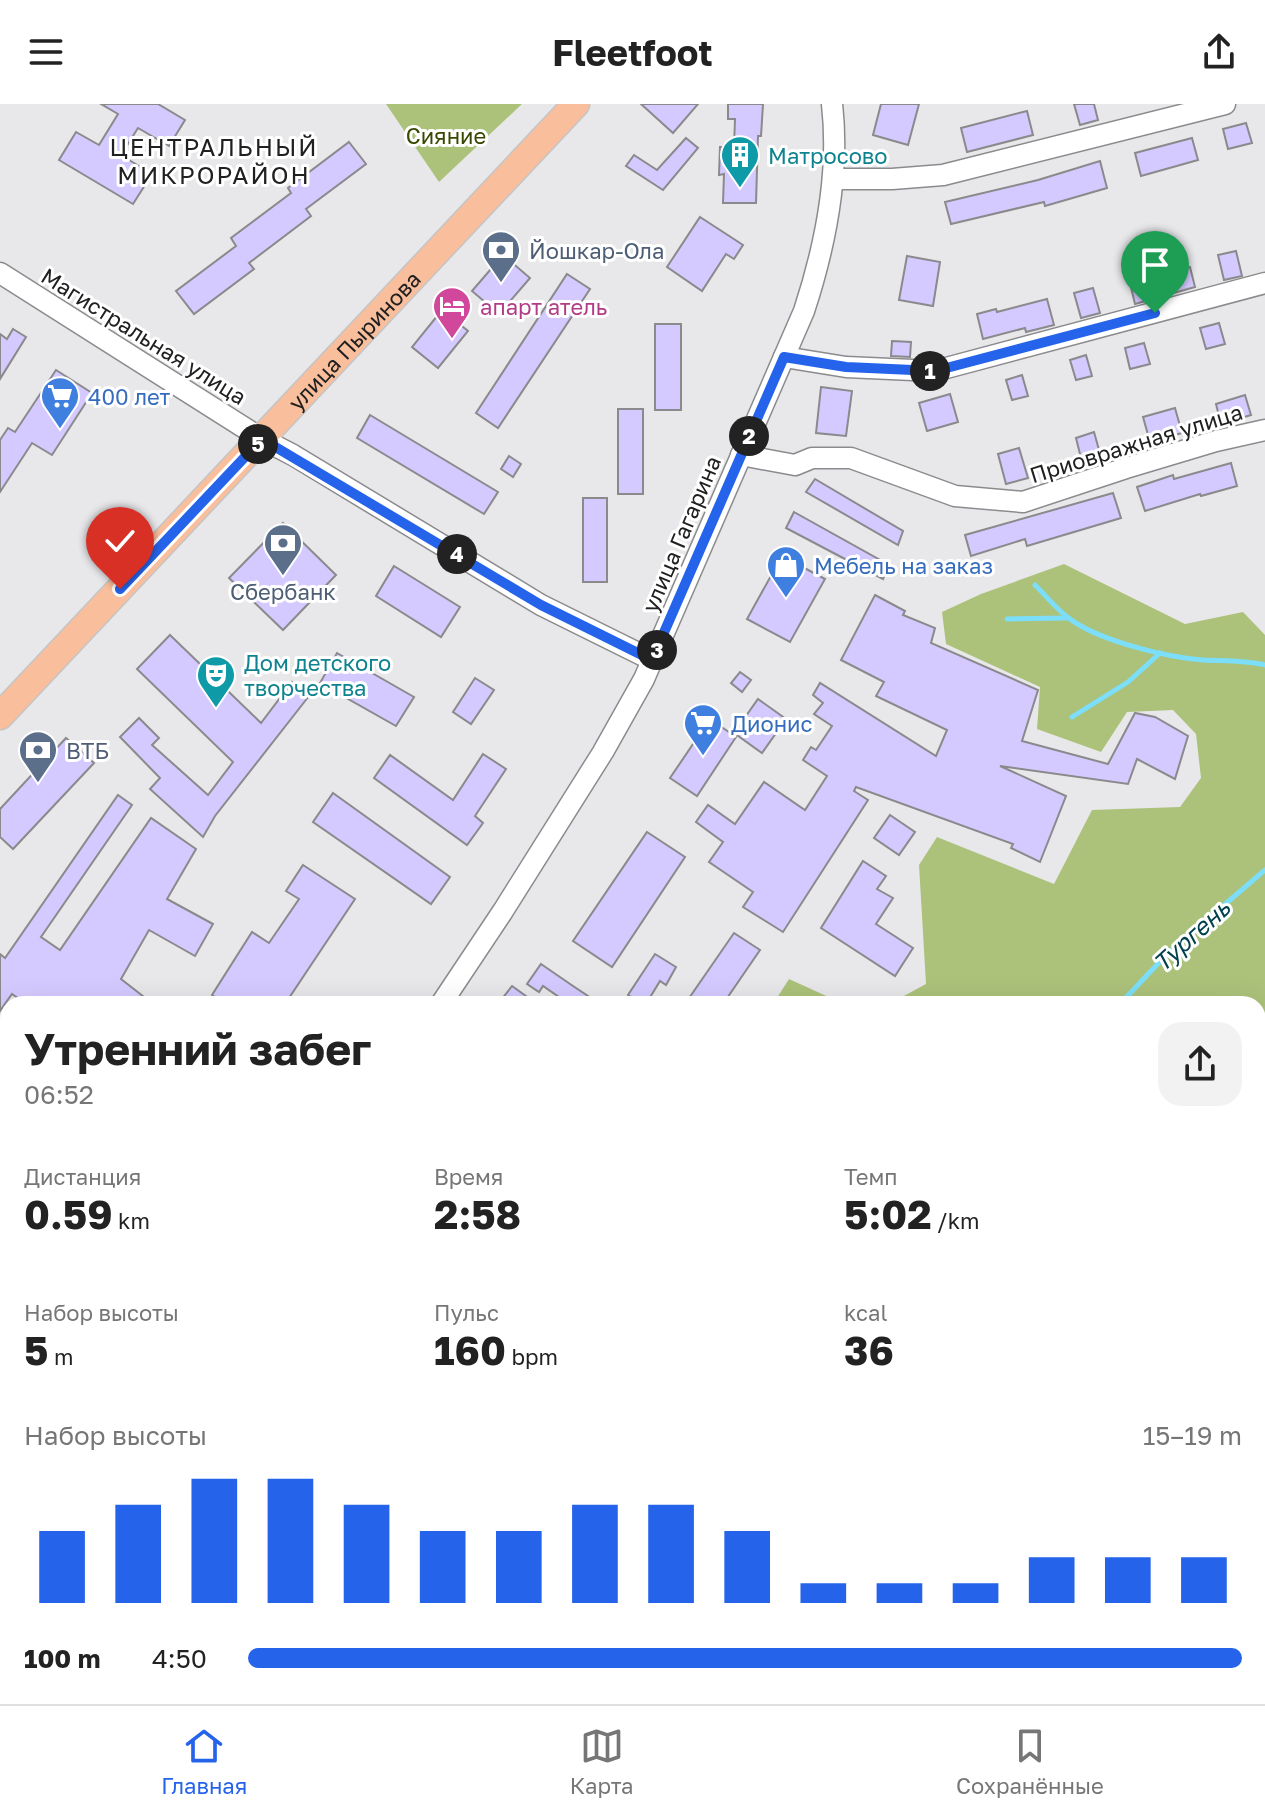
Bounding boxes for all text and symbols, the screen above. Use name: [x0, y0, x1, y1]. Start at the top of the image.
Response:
icon: menu: [24, 30, 68, 74]
icon: share: [1197, 30, 1241, 74]
text: Fleetfoot: [552, 31, 713, 74]
park label: Сияние: [406, 122, 486, 149]
district label: ЦЕНТРАЛЬНЫЙ МИКРОРАЙОН: [109, 132, 319, 189]
building icon: Матросово: [719, 134, 761, 189]
place label: Матросово: [768, 142, 887, 169]
bank icon: Йошкар-Ола: [480, 229, 522, 284]
pin: [1121, 231, 1189, 313]
place label: Йошкар-Ола: [529, 237, 664, 264]
icon: arrive: [1133, 243, 1177, 287]
street label: Магистральная улица: [37, 262, 251, 410]
street label: улица Пыринова: [282, 265, 426, 415]
hotel icon: апарт атель: [431, 285, 473, 340]
place label: апарт атель: [480, 293, 607, 320]
pin: 1: [910, 351, 950, 391]
text: 1: [924, 357, 936, 384]
supermarket icon: 400 лет: [39, 375, 81, 430]
place label: 400 лет: [88, 383, 171, 410]
street label: Приовражная улица: [1026, 398, 1246, 488]
pin: 2: [729, 416, 769, 456]
text: 2: [742, 422, 756, 449]
pin: 5: [238, 424, 278, 464]
text: 5: [251, 430, 265, 457]
street label: улица Гагарина: [636, 452, 726, 616]
pin: [86, 507, 154, 589]
icon: check: [98, 519, 142, 563]
bank icon: Сбербанк: [262, 522, 304, 577]
pin: 4: [437, 534, 477, 574]
text: 4: [450, 540, 464, 567]
shop icon: Мебель на заказ: [765, 544, 807, 599]
place label: Мебель на заказ: [814, 552, 993, 579]
place label: Сбербанк: [230, 578, 336, 605]
pin: 3: [637, 630, 677, 670]
text: 3: [650, 636, 664, 663]
place label: Дом детского творчества: [244, 649, 391, 701]
theatre icon: Дом детского творчества: [195, 654, 237, 709]
supermarket icon: Дионис: [682, 702, 724, 757]
place label: Дионис: [731, 710, 813, 737]
bank icon: ВТБ: [17, 729, 59, 784]
place label: ВТБ: [66, 737, 109, 764]
water label: Тургень: [1147, 892, 1237, 978]
text: Утренний забег: [24, 1022, 371, 1075]
button: share: [1158, 1022, 1242, 1106]
text: 06:52: [24, 1079, 94, 1110]
text: Дистанция: [24, 1163, 141, 1190]
text: Время: [434, 1163, 503, 1190]
text: Темп: [844, 1163, 897, 1190]
text: 0.59: [24, 1190, 113, 1238]
text: 2:58: [434, 1190, 521, 1238]
text: 5:02: [844, 1190, 932, 1238]
text: km: [113, 1207, 150, 1234]
text: /km: [932, 1207, 980, 1234]
text: Набор высоты: [24, 1299, 179, 1326]
text: Пульс: [434, 1299, 499, 1326]
text: kcal: [844, 1299, 887, 1326]
text: 5: [24, 1326, 48, 1374]
text: 160: [434, 1326, 506, 1374]
text: 36: [844, 1326, 894, 1374]
text: m: [48, 1343, 73, 1370]
text: bpm: [506, 1343, 558, 1370]
text: Набор высоты: [24, 1420, 207, 1451]
text: 15–19 m: [1143, 1420, 1242, 1451]
text: 100 m: [24, 1643, 100, 1674]
text: 4:50: [152, 1643, 207, 1674]
tab: Главная: [161, 1724, 247, 1799]
tab: Карта: [570, 1724, 634, 1799]
tab: Сохранённые: [956, 1724, 1104, 1799]

